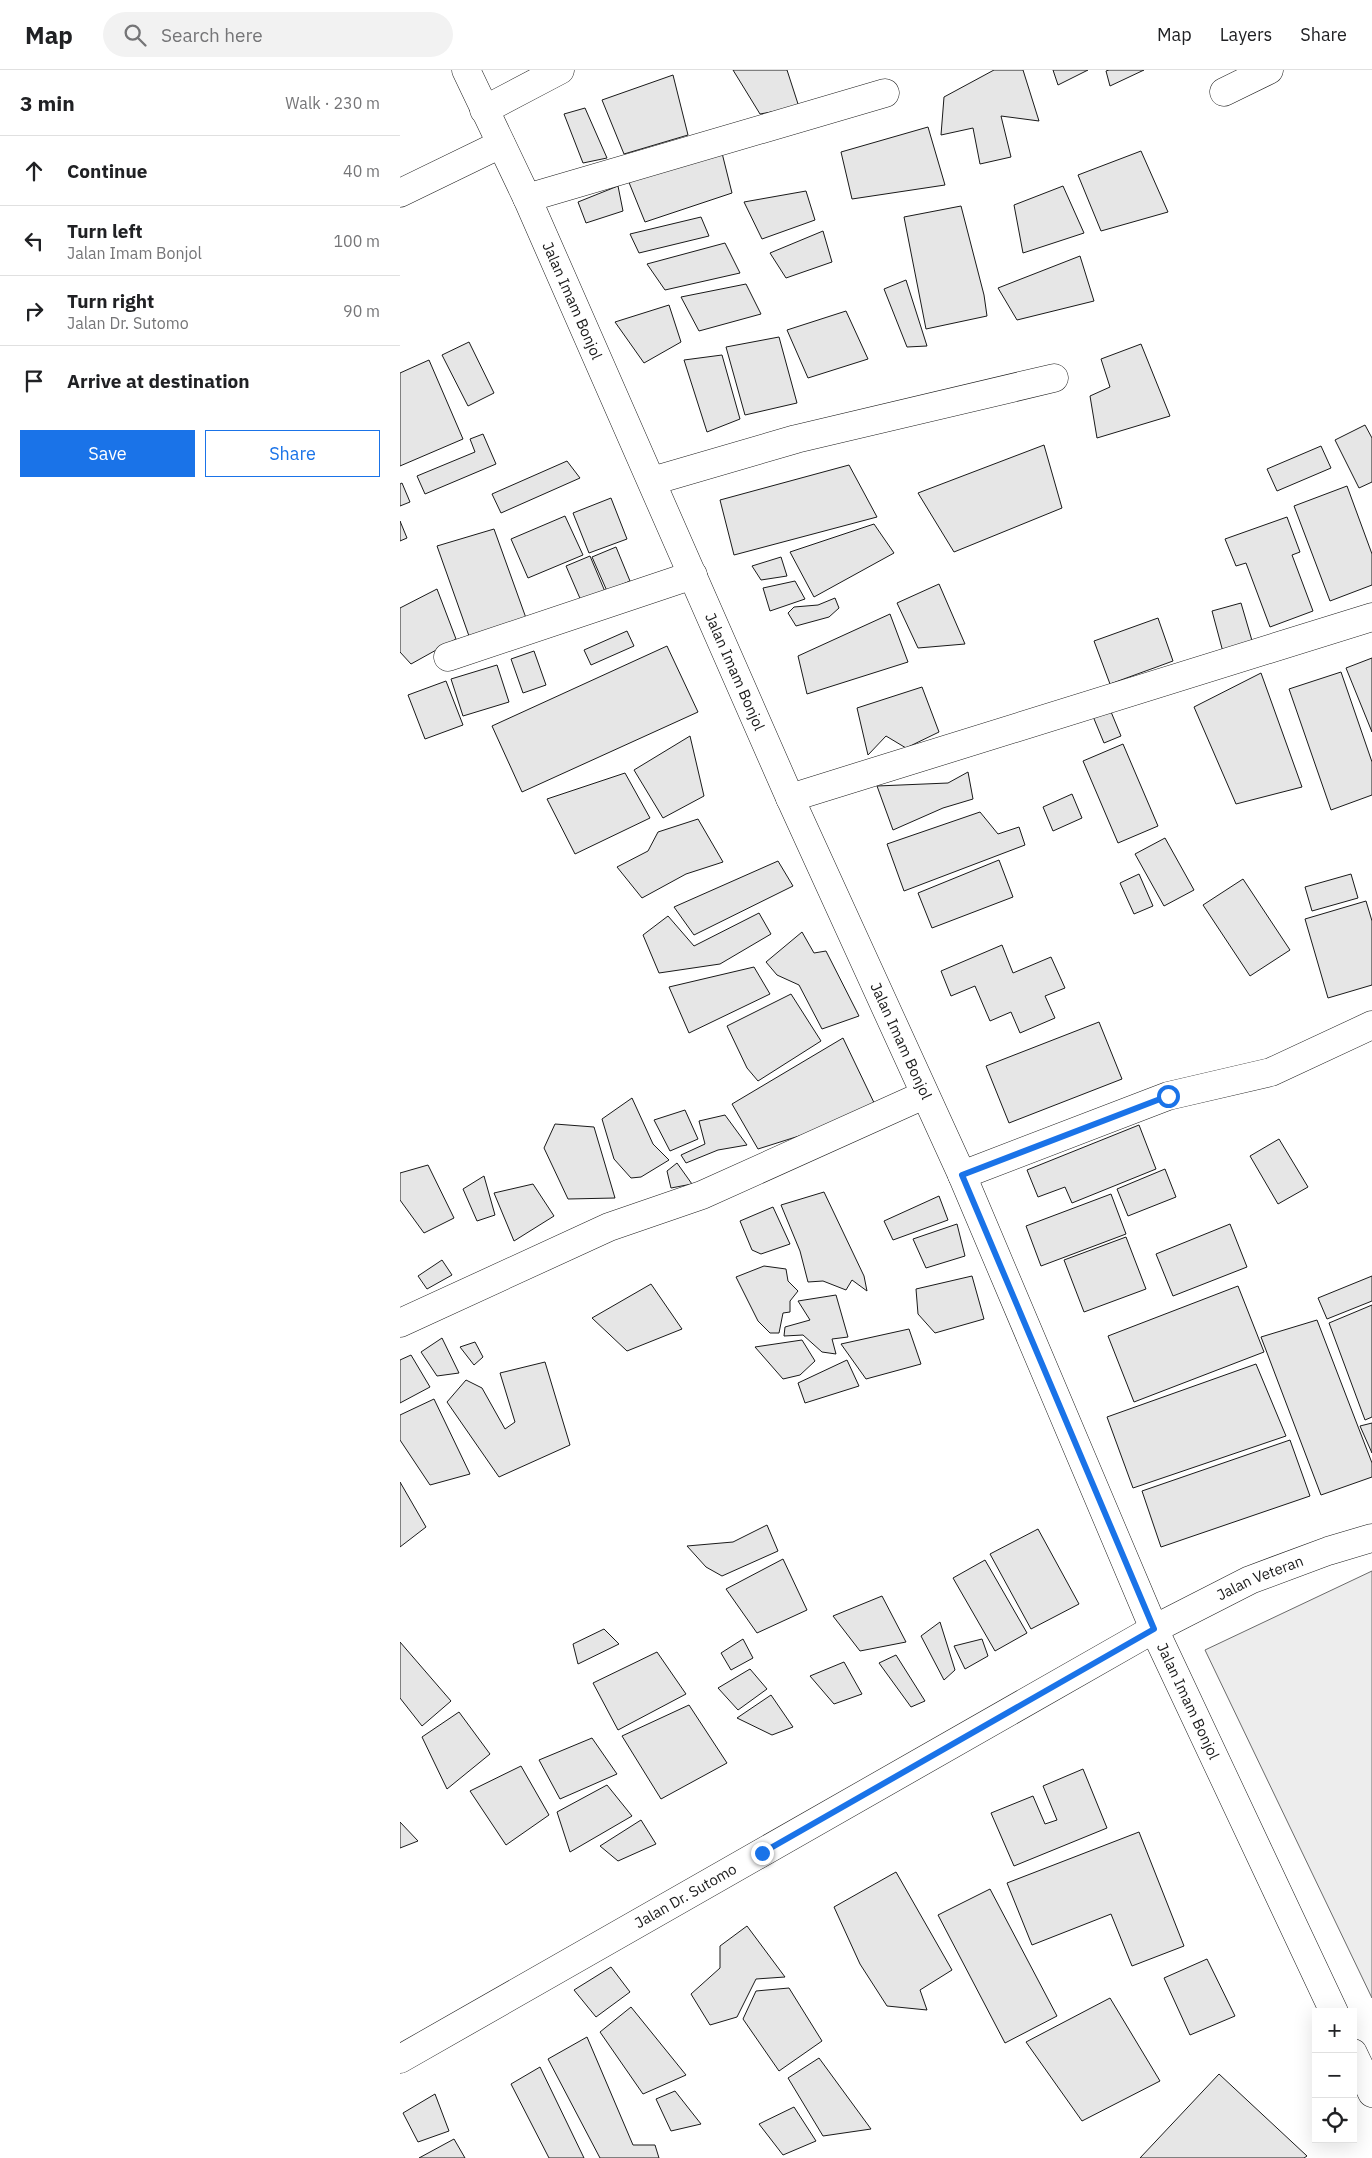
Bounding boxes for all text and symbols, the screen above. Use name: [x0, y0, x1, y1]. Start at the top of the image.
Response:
search box: [103, 12, 453, 57]
text: Map: [25, 19, 73, 51]
icon: search: [121, 21, 149, 49]
text: Search here: [161, 23, 263, 47]
text: Map: [1157, 23, 1192, 46]
text: Layers: [1220, 23, 1272, 46]
text: Share: [1300, 23, 1347, 46]
text: 3 min: [20, 89, 75, 117]
text: Walk · 230 m: [285, 93, 380, 113]
icon: ahead: [20, 157, 48, 185]
text: Continue: [67, 159, 147, 183]
text: 40 m: [343, 161, 380, 181]
text: Turn left: [67, 219, 143, 243]
icon: left: [20, 227, 48, 255]
text: 100 m: [333, 231, 380, 251]
street label: Jalan Imam Bonjol: [538, 239, 607, 362]
text: Jalan Imam Bonjol: [67, 243, 202, 263]
text: Turn right: [67, 289, 154, 313]
icon: right: [20, 297, 48, 325]
text: 90 m: [343, 301, 380, 321]
text: Jalan Dr. Sutomo: [67, 313, 189, 333]
icon: arrive: [20, 367, 48, 395]
text: Arrive at destination: [67, 369, 250, 393]
button: Save: [20, 430, 195, 477]
button: Share: [205, 430, 380, 477]
street label: Jalan Imam Bonjol: [701, 610, 769, 733]
street label: Jalan Imam Bonjol: [866, 979, 936, 1102]
route start: [1157, 1085, 1180, 1108]
street label: Jalan Veteran: [1213, 1551, 1306, 1604]
street label: Jalan Imam Bonjol: [1153, 1640, 1224, 1762]
route end: [751, 1842, 774, 1865]
street label: Jalan Dr. Sutomo: [631, 1859, 740, 1932]
map controls: [1312, 2008, 1357, 2143]
button: +: [1312, 2008, 1357, 2053]
button: −: [1312, 2053, 1357, 2098]
button: locate: [1312, 2098, 1357, 2143]

